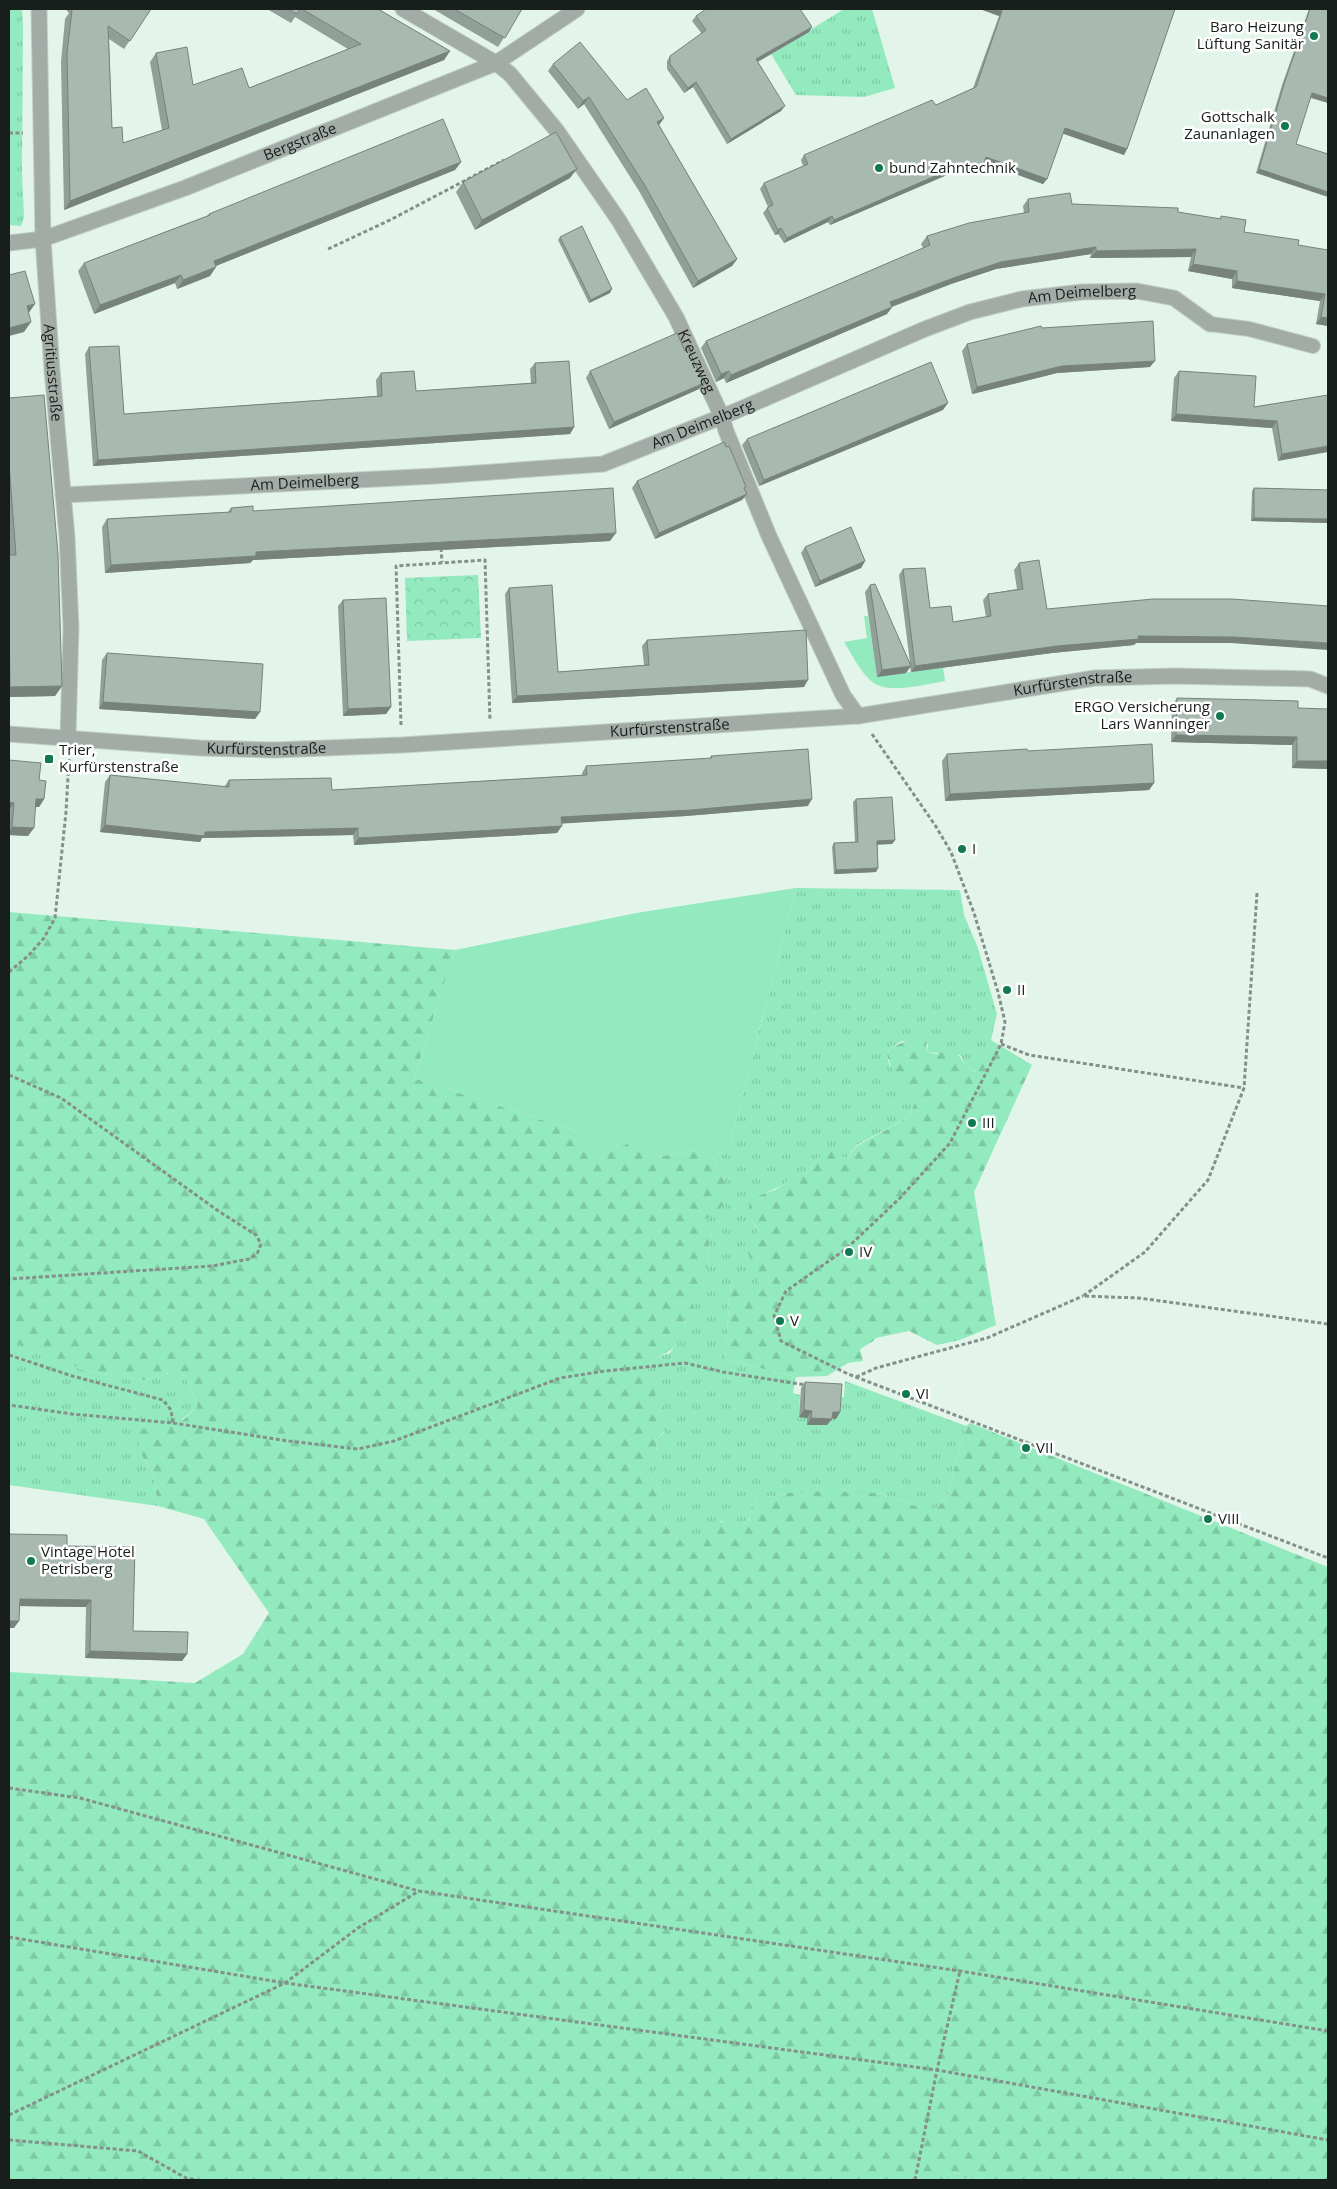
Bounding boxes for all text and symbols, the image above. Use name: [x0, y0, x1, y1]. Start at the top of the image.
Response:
place label: Baro Heizung Lüftung Sanitär: [1197, 16, 1304, 53]
marker: Baro Heizung Lüftung Sanitär: [1308, 30, 1320, 42]
place label: Gottschalk Zaunanlagen: [1184, 106, 1275, 143]
street label: Bergstraße: [260, 117, 339, 165]
marker: Gottschalk Zaunanlagen: [1279, 120, 1291, 132]
place label: bund Zahntechnik: [889, 157, 1016, 177]
marker: bund Zahntechnik: [873, 162, 885, 174]
street label: Am Deimelberg: [1027, 280, 1136, 307]
street label: Agritiusstraße: [40, 323, 68, 422]
street label: Kreuzweg: [674, 326, 721, 396]
street label: Am Deimelberg: [648, 394, 756, 453]
street label: Am Deimelberg: [250, 469, 359, 494]
street label: Kurfürstenstraße: [1012, 666, 1133, 700]
place label: ERGO Versicherung Lars Wanninger: [1074, 696, 1210, 733]
marker: ERGO Versicherung Lars Wanninger: [1214, 710, 1226, 722]
street label: Kurfürstenstraße: [609, 713, 730, 741]
street label: Kurfürstenstraße: [206, 737, 327, 759]
place label: Trier, Kurfürstenstraße: [59, 739, 179, 776]
marker: Trier, Kurfürstenstraße: [43, 753, 55, 765]
place label: I: [972, 838, 976, 858]
marker: I: [956, 843, 968, 855]
place label: II: [1017, 979, 1025, 999]
marker: II: [1001, 984, 1013, 996]
place label: III: [982, 1112, 995, 1132]
marker: III: [966, 1117, 978, 1129]
place label: IV: [859, 1241, 872, 1261]
marker: IV: [843, 1246, 855, 1258]
place label: V: [790, 1310, 799, 1330]
marker: V: [774, 1315, 786, 1327]
place label: VI: [916, 1383, 929, 1403]
marker: VI: [900, 1388, 912, 1400]
place label: VII: [1036, 1437, 1053, 1457]
marker: VII: [1020, 1442, 1032, 1454]
place label: VIII: [1218, 1508, 1240, 1528]
marker: VIII: [1202, 1513, 1214, 1525]
place label: Vintage Hotel Petrisberg: [41, 1541, 135, 1578]
marker: Vintage Hotel Petrisberg: [25, 1555, 37, 1567]

